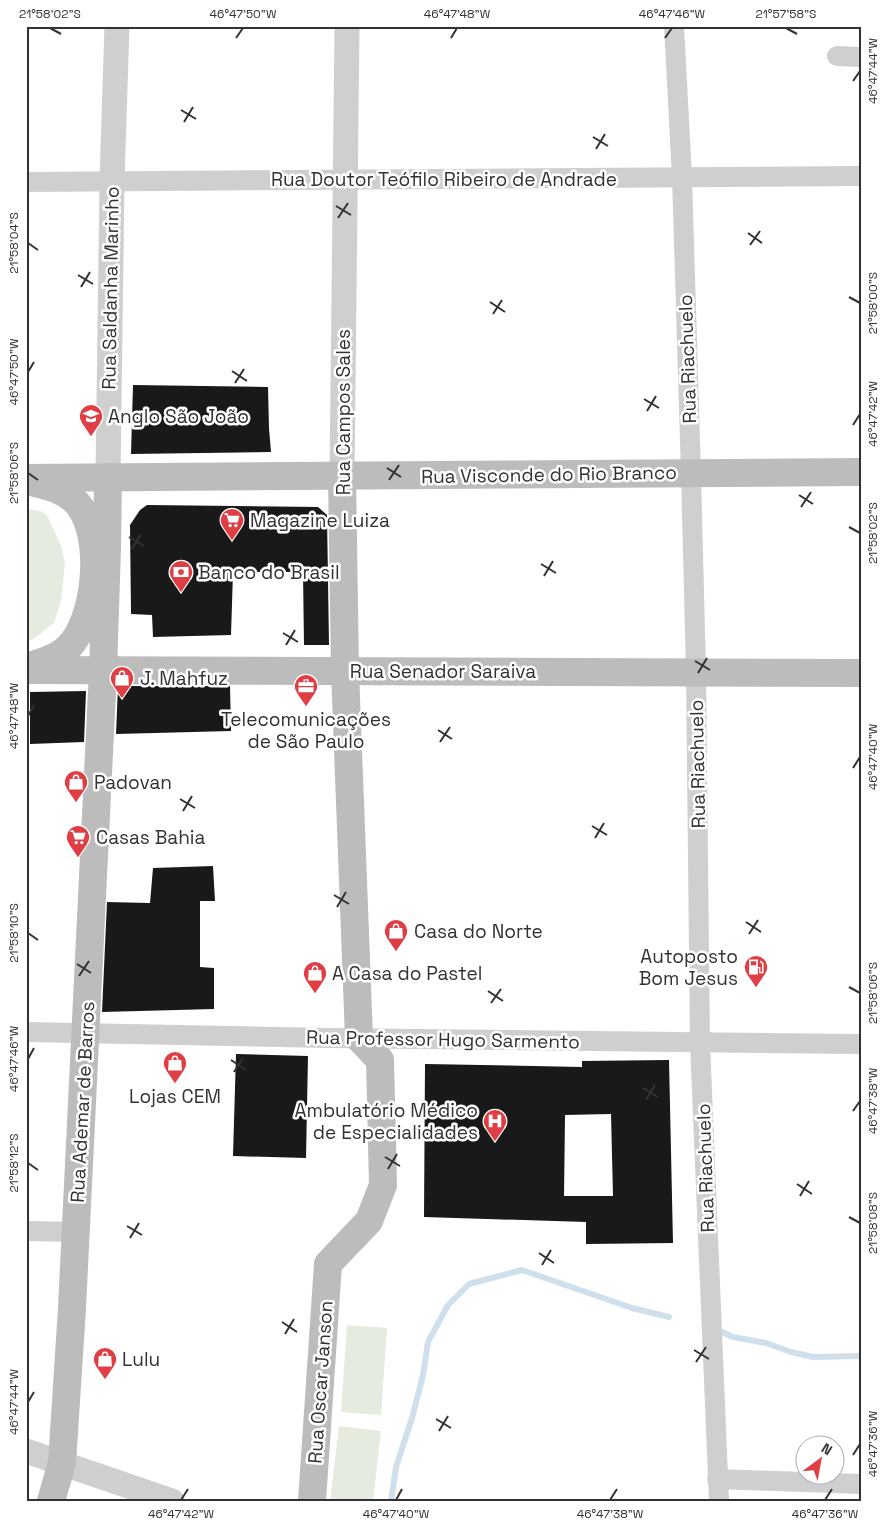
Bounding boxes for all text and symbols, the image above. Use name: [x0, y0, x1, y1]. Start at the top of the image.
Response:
text: 21°58'02"S: [19, 6, 81, 22]
text: 46°47'50"W: [210, 6, 277, 22]
text: 46°47'48"W: [424, 6, 491, 22]
text: 46°47'46"W: [639, 6, 706, 22]
text: 21°57'58"S: [756, 6, 816, 22]
text: 46°47'44"W: [865, 38, 881, 104]
street label: Rua Doutor Teófilo Ribeiro de Andrade: [271, 167, 617, 192]
street label: Rua Saldanha Marinho: [96, 186, 125, 390]
text: 21°58'04"S: [6, 212, 22, 274]
text: 21°58'00"S: [865, 272, 881, 334]
street label: Rua Riachuelo: [673, 294, 702, 424]
street label: Rua Campos Sales: [331, 329, 356, 495]
text: 46°47'50"W: [6, 338, 22, 405]
text: 46°47'42"W: [865, 380, 881, 447]
school or university icon: Anglo São João: [78, 403, 104, 437]
place label: Anglo São João: [108, 404, 249, 429]
text: 21°58'06"S: [6, 442, 22, 504]
street label: Rua Visconde do Rio Branco: [421, 460, 677, 489]
text: 21°58'02"S: [865, 502, 881, 564]
supermarket icon: Magazine Luiza: [219, 507, 245, 541]
place label: Magazine Luiza: [250, 508, 390, 533]
bank icon: Banco do Brasil: [168, 559, 194, 593]
place label: Banco do Brasil: [198, 560, 340, 585]
street label: Rua Senador Saraiva: [350, 659, 536, 684]
shop icon: J. Mahfuz: [109, 665, 135, 699]
place label: J. Mahfuz: [140, 666, 228, 691]
office icon: Telecomunicações de São Paulo: [293, 673, 319, 707]
text: 46°47'48"W: [6, 682, 22, 749]
street label: Rua Riachuelo: [684, 699, 711, 829]
place label: Telecomunicações de São Paulo: [221, 707, 391, 754]
text: 46°47'40"W: [865, 723, 881, 790]
shop icon: Padovan: [63, 769, 89, 803]
place label: Padovan: [94, 770, 172, 795]
supermarket icon: Casas Bahia: [65, 824, 91, 858]
place label: Casas Bahia: [96, 825, 206, 850]
text: 21°58'10"S: [6, 903, 22, 963]
shop icon: Casa do Norte: [383, 918, 409, 952]
place label: Casa do Norte: [414, 919, 543, 944]
place label: Autoposto Bom Jesus: [639, 944, 738, 991]
fuel station icon: Autoposto Bom Jesus: [743, 954, 769, 988]
shop icon: A Casa do Pastel: [302, 960, 328, 994]
place label: A Casa do Pastel: [332, 961, 482, 986]
text: 21°58'06"S: [865, 962, 881, 1024]
street label: Rua Ademar de Barros: [65, 1001, 100, 1203]
text: 46°47'46"W: [6, 1025, 22, 1092]
street label: Rua Professor Hugo Sarmento: [306, 1025, 580, 1054]
shop icon: Lojas CEM: [162, 1050, 188, 1084]
text: 46°47'38"W: [865, 1067, 881, 1134]
place label: Lojas CEM: [129, 1084, 221, 1109]
place label: Ambulatório Médico de Especialidades: [295, 1098, 478, 1145]
street label: Rua Riachuelo: [691, 1103, 720, 1233]
hospital icon: Ambulatório Médico de Especialidades: [482, 1108, 508, 1142]
text: 21°58'12"S: [6, 1133, 22, 1193]
text: 21°58'08"S: [865, 1192, 881, 1254]
street label: Rua Oscar Janson: [302, 1300, 339, 1464]
shop icon: Lulu: [92, 1346, 118, 1380]
place label: Lulu: [122, 1347, 160, 1372]
text: 46°47'44"W: [6, 1369, 22, 1435]
text: 46°47'36"W: [865, 1410, 881, 1477]
north arrow: [794, 1434, 844, 1484]
text: N: [818, 1439, 836, 1459]
text: 46°47'42"W: [148, 1506, 215, 1522]
text: 46°47'40"W: [363, 1506, 430, 1522]
text: 46°47'38"W: [577, 1506, 644, 1522]
text: 46°47'36"W: [792, 1506, 859, 1522]

